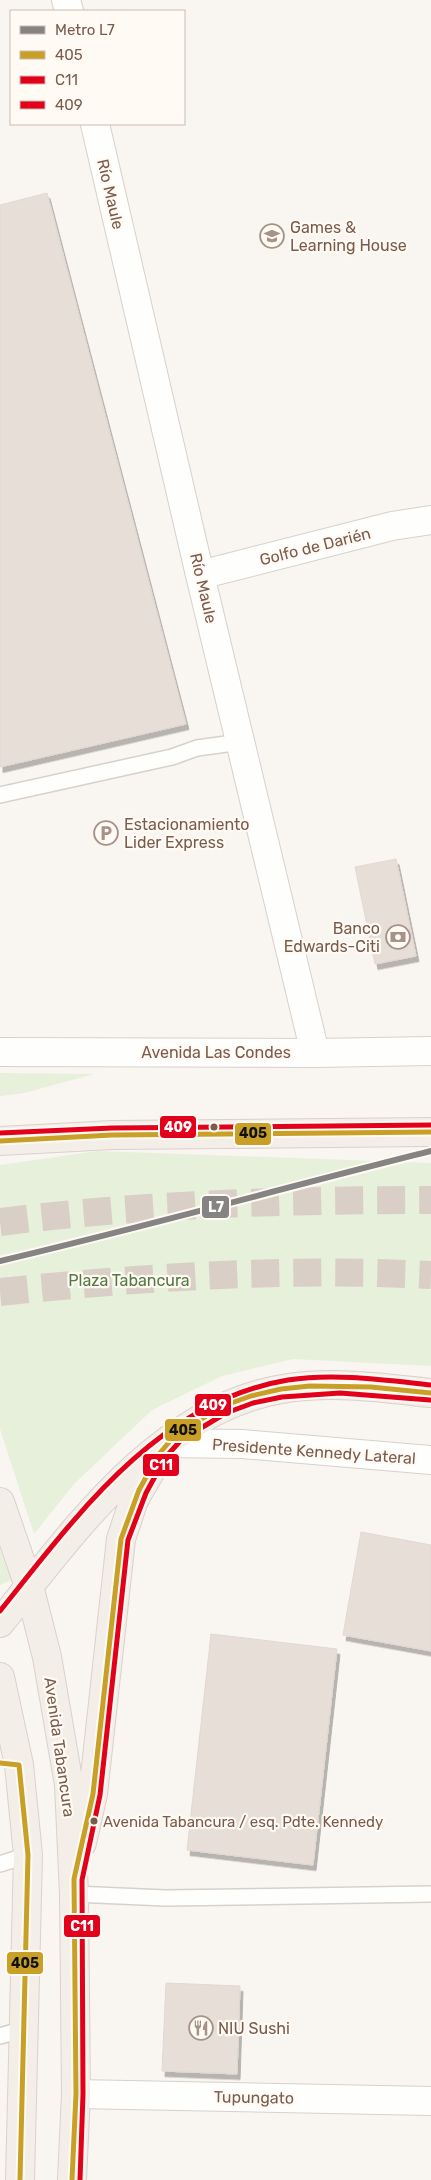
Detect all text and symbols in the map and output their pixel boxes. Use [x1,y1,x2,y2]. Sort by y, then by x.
legend [10,10,185,125]
text: Metro L7 [55,21,115,39]
text: 405 [55,46,83,64]
text: C11 [55,71,78,89]
text: 409 [55,96,83,114]
street label: Río Maule [93,157,128,231]
place label: Games & Learning House [290,218,407,255]
school or university icon: Games & Learning House [259,223,285,249]
street label: Golfo de Darién [258,523,373,569]
street label: Río Maule [186,551,221,625]
place label: Estacionamiento Lider Express [124,815,249,852]
parking icon: Estacionamiento Lider Express [93,820,119,846]
place label: Banco Edwards-Citi [284,919,380,956]
bank icon: Banco Edwards-Citi [385,924,411,950]
street label: Avenida Las Condes [141,1043,291,1062]
line badge: 409 [159,1115,197,1139]
text: 409 [164,1119,192,1136]
unlabelled marker [209,1122,219,1132]
line badge: 405 [234,1122,272,1146]
text: 405 [239,1125,267,1142]
line badge: L7 [201,1195,230,1219]
text: L7 [208,1199,224,1216]
park label: Plaza Tabancura [68,1271,190,1290]
line badge: 409 [194,1393,232,1417]
text: 409 [199,1397,227,1414]
line badge: 405 [164,1418,202,1442]
text: 405 [169,1422,197,1439]
street label: Presidente Kennedy Lateral [211,1435,417,1468]
line badge: C11 [142,1453,180,1477]
text: C11 [149,1457,173,1474]
street label: Avenida Tabancura [40,1676,79,1818]
place label: Avenida Tabancura / esq. Pdte. Kennedy [103,1813,383,1831]
marker: Avenida Tabancura / esq. Pdte. Kennedy [89,1816,99,1826]
line badge: C11 [63,1914,101,1938]
text: C11 [70,1918,94,1935]
line badge: 405 [6,1951,44,1975]
text: 405 [11,1955,39,1972]
restaurant icon: NIU Sushi [188,2015,214,2041]
place label: NIU Sushi [218,2019,290,2038]
street label: Tupungato [214,2087,294,2108]

